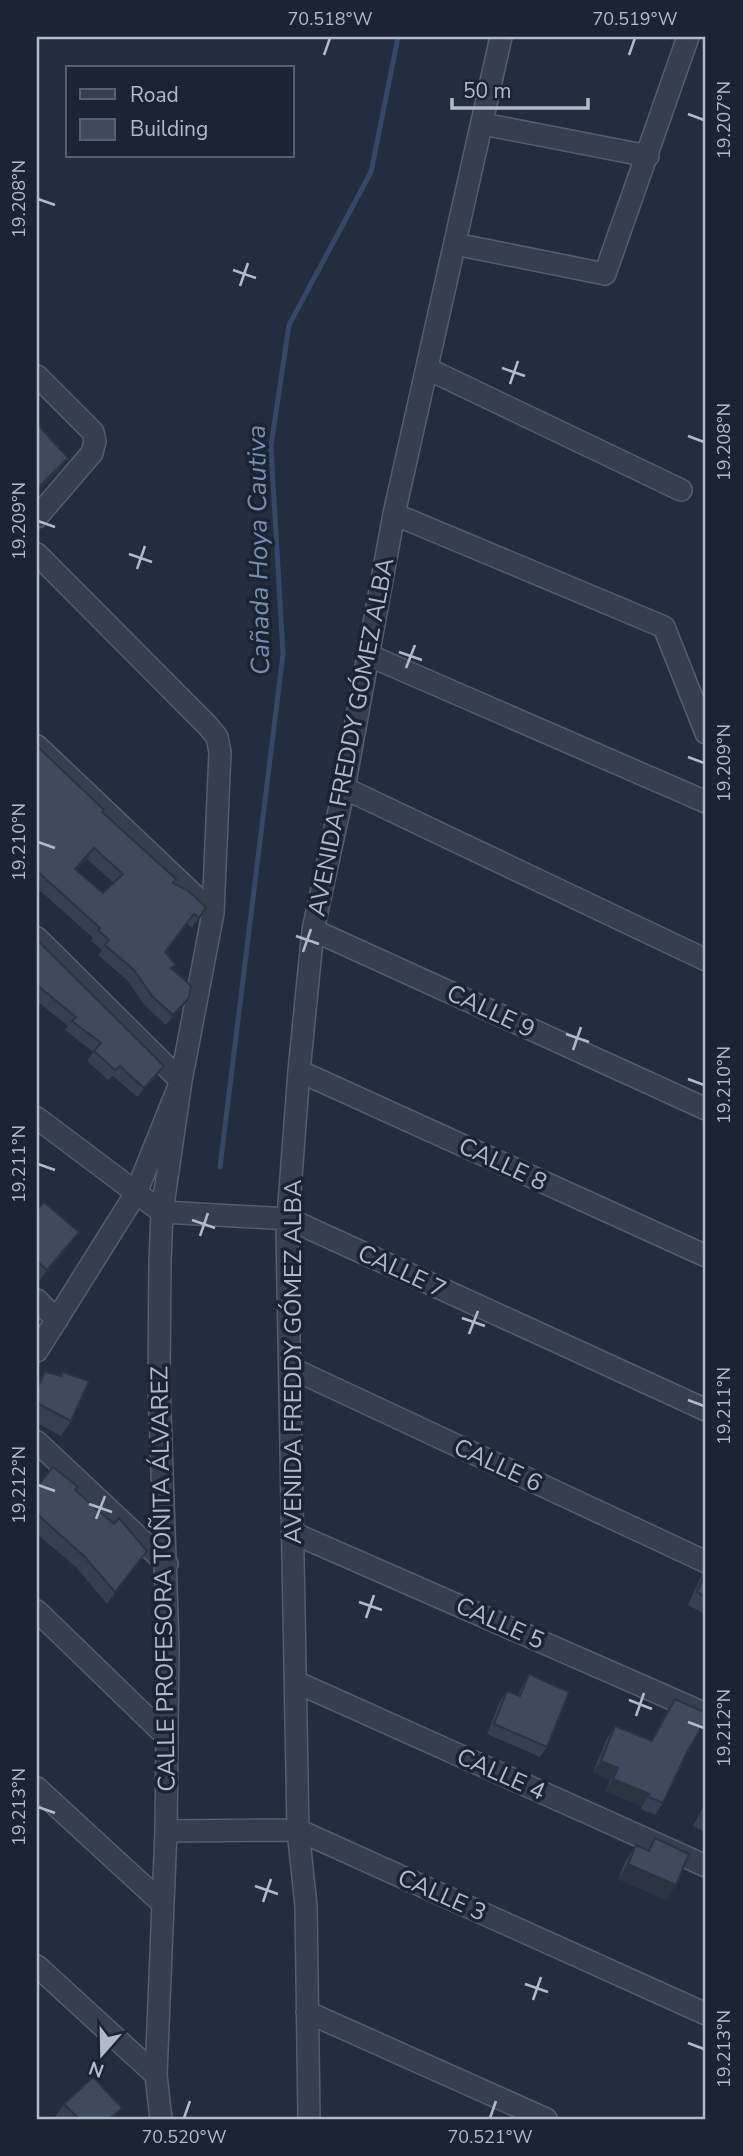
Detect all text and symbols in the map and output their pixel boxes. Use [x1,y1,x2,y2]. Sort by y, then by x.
text: 70.518°W [288,7,373,31]
text: 70.519°W [593,7,678,31]
legend [66,66,294,158]
scale bar [452,66,589,110]
text: 50 m [463,77,512,105]
text: Road [130,81,179,109]
text: 19.207°N [712,81,736,159]
text: Building [130,115,208,143]
text: 19.208°N [7,160,31,238]
text: 19.208°N [712,403,736,481]
water label: Cañada Hoya Cautiva [239,425,278,675]
text: 19.209°N [7,482,31,560]
street label: AVENIDA FREDDY GÓMEZ ALBA [300,554,402,919]
text: 19.209°N [712,724,736,802]
text: 19.210°N [7,803,31,881]
street label: CALLE 9 [442,977,540,1045]
text: 19.210°N [712,1046,736,1124]
text: 19.211°N [7,1125,31,1203]
street label: CALLE 8 [454,1130,552,1198]
street label: AVENIDA FREDDY GÓMEZ ALBA [277,1179,309,1544]
street label: CALLE 7 [353,1237,451,1305]
street label: CALLE PROFESORA TOÑITA ÁLVAREZ [143,1366,183,1792]
text: 19.211°N [712,1367,736,1445]
street label: CALLE 6 [449,1431,547,1499]
text: 19.212°N [7,1446,31,1524]
street label: CALLE 5 [451,1589,549,1657]
text: 19.212°N [712,1689,736,1767]
street label: CALLE 4 [452,1740,550,1808]
text: 19.213°N [7,1768,31,1846]
street label: CALLE 3 [393,1861,491,1929]
text: 19.213°N [712,2010,736,2088]
north arrow [66,2020,136,2090]
text: N [85,2054,108,2084]
text: 70.520°W [142,2125,227,2149]
text: 70.521°W [448,2125,533,2149]

